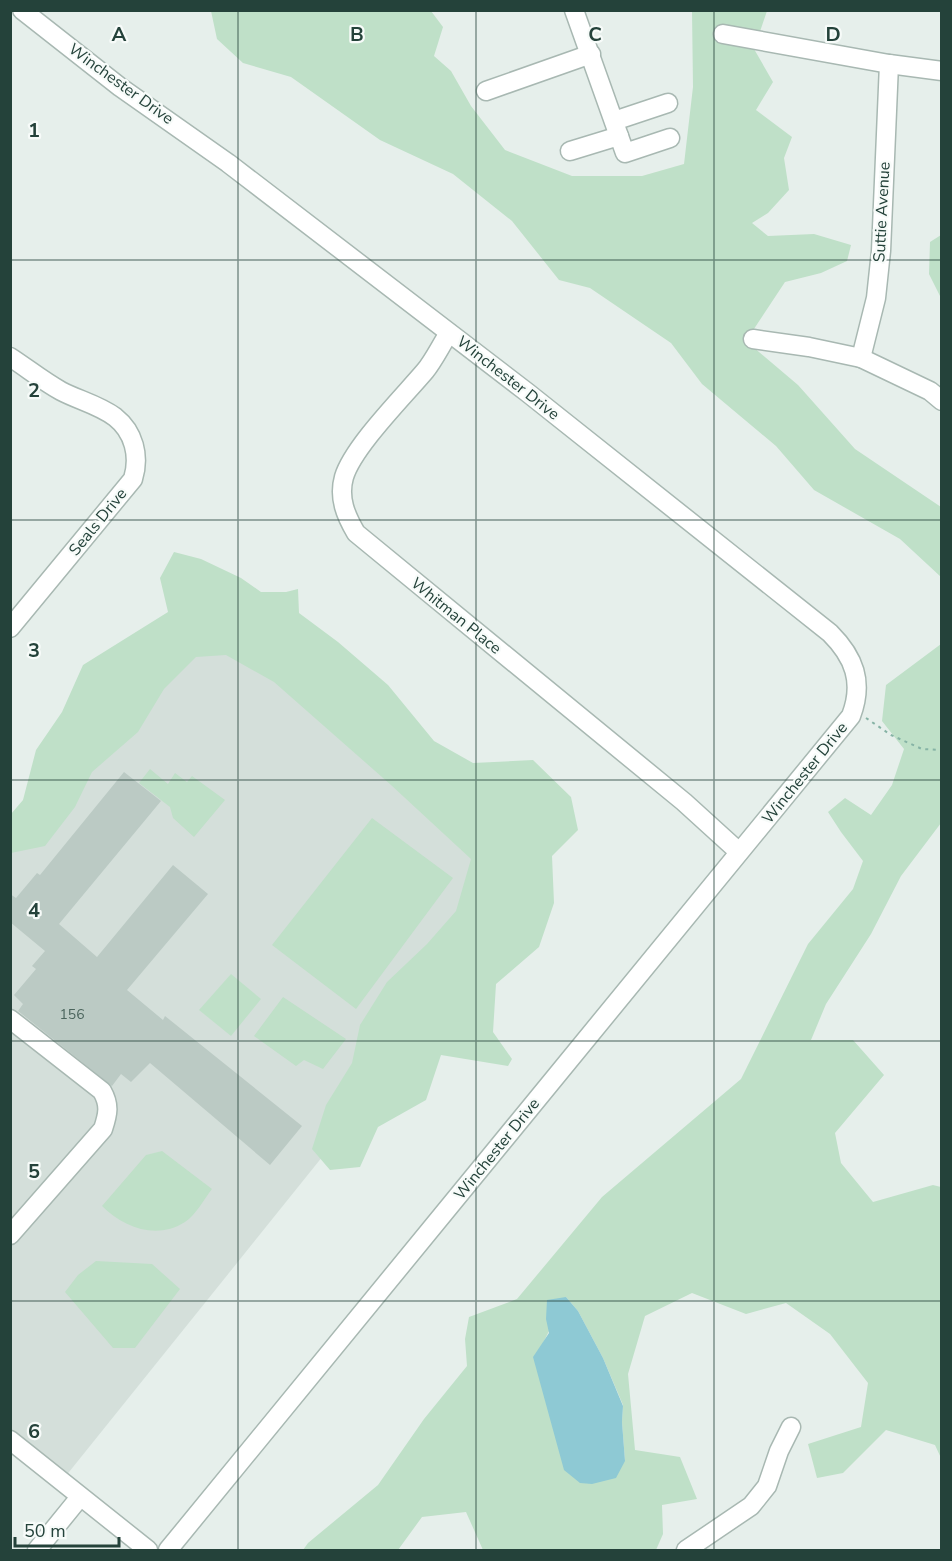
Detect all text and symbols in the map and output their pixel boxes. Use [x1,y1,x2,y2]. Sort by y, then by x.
text: A [112,21,127,48]
text: B [350,21,364,48]
text: C [588,21,602,48]
text: D [825,21,841,48]
street label: Winchester Drive [64,38,178,130]
text: 1 [28,117,40,144]
street label: Suttie Avenue [868,161,896,263]
street label: Winchester Drive [452,331,564,425]
text: 2 [28,377,40,404]
street label: Seals Drive [64,484,132,560]
street label: Whitman Place [406,573,506,659]
text: 3 [28,637,40,664]
street label: Winchester Drive [757,718,853,828]
text: 4 [28,897,40,924]
house number: 156 [59,1005,85,1024]
street label: Winchester Drive [449,1094,545,1204]
text: 5 [28,1158,40,1185]
text: 6 [28,1418,40,1445]
scale bar [15,1510,118,1548]
text: 50 m [24,1519,66,1543]

